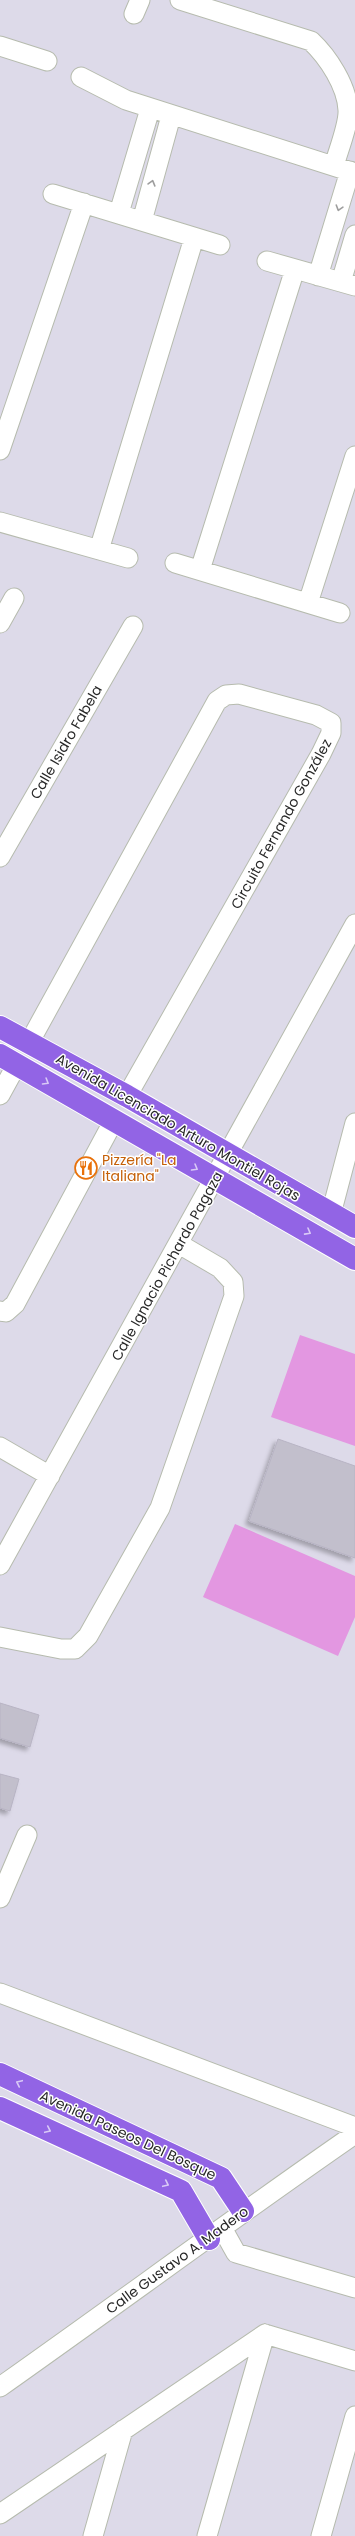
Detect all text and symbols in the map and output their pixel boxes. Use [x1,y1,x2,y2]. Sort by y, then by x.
one-way arrow [147,180,156,187]
one-way arrow [335,204,344,211]
street label: Calle Isidro Fabela [25,681,107,803]
street label: Circuito Fernando González [226,735,336,913]
street label: Avenida Licenciado Arturo Montiel Rojas [52,1049,304,1205]
one-way arrow [42,1077,49,1084]
place label: Pizzería "La Italiana" [102,1150,176,1186]
restaurant icon: Pizzería "La Italiana" [73,1155,99,1181]
one-way arrow [190,1164,198,1171]
street label: Calle Ignacio Pichardo Pagaza [106,1168,228,1364]
one-way arrow [304,1227,311,1235]
one-way arrow [16,2080,23,2088]
street label: Avenida Paseos Del Bosque [37,2085,220,2185]
one-way arrow [44,2125,52,2133]
one-way arrow [162,2179,170,2187]
street label: Calle Gustavo A. Madero [102,2201,252,2319]

